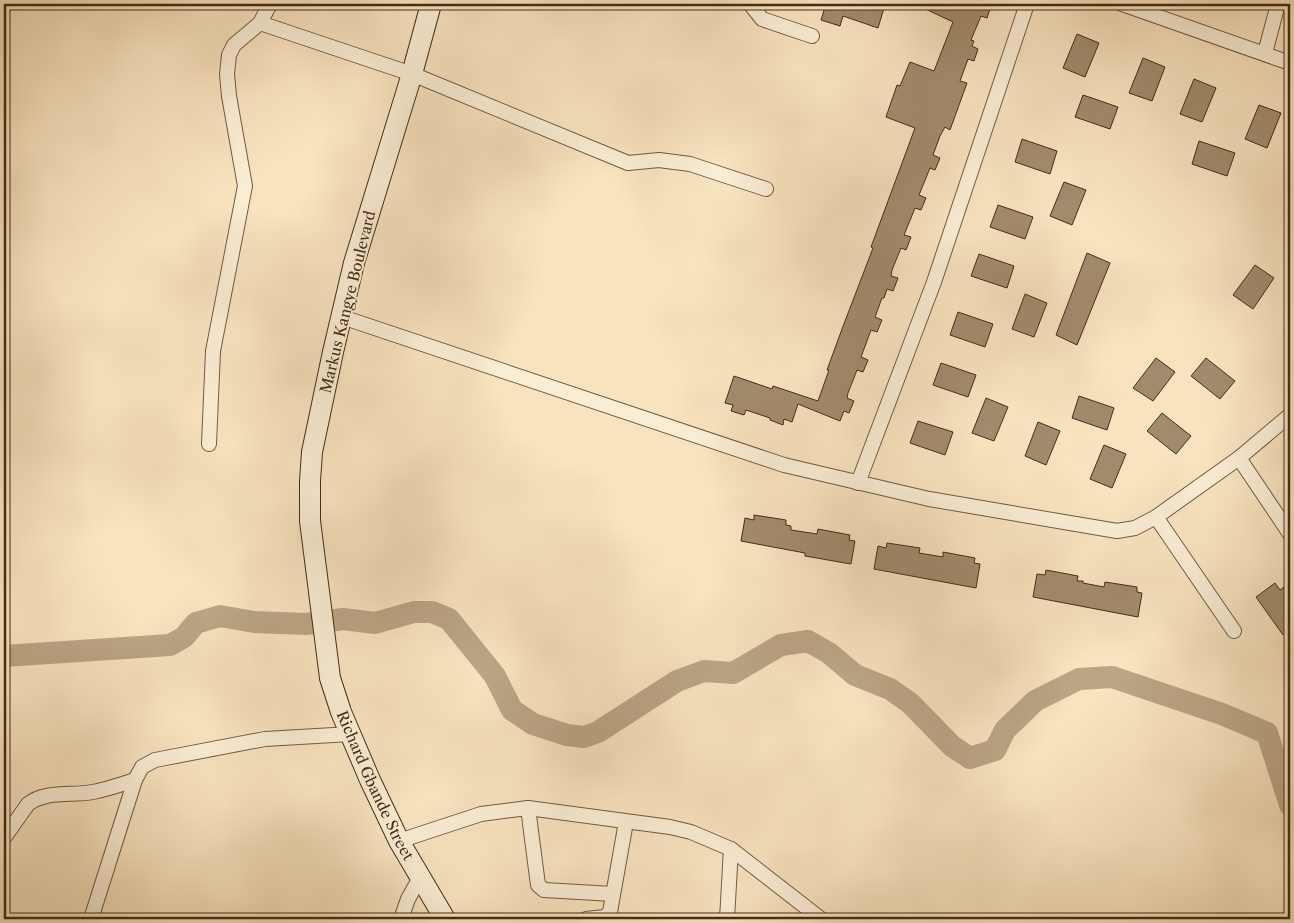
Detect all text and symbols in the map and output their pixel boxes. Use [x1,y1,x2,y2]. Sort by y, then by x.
street label: Markus Kangye Boulevard [316,209,379,395]
street label: Richard Gbande Street [333,708,419,864]

